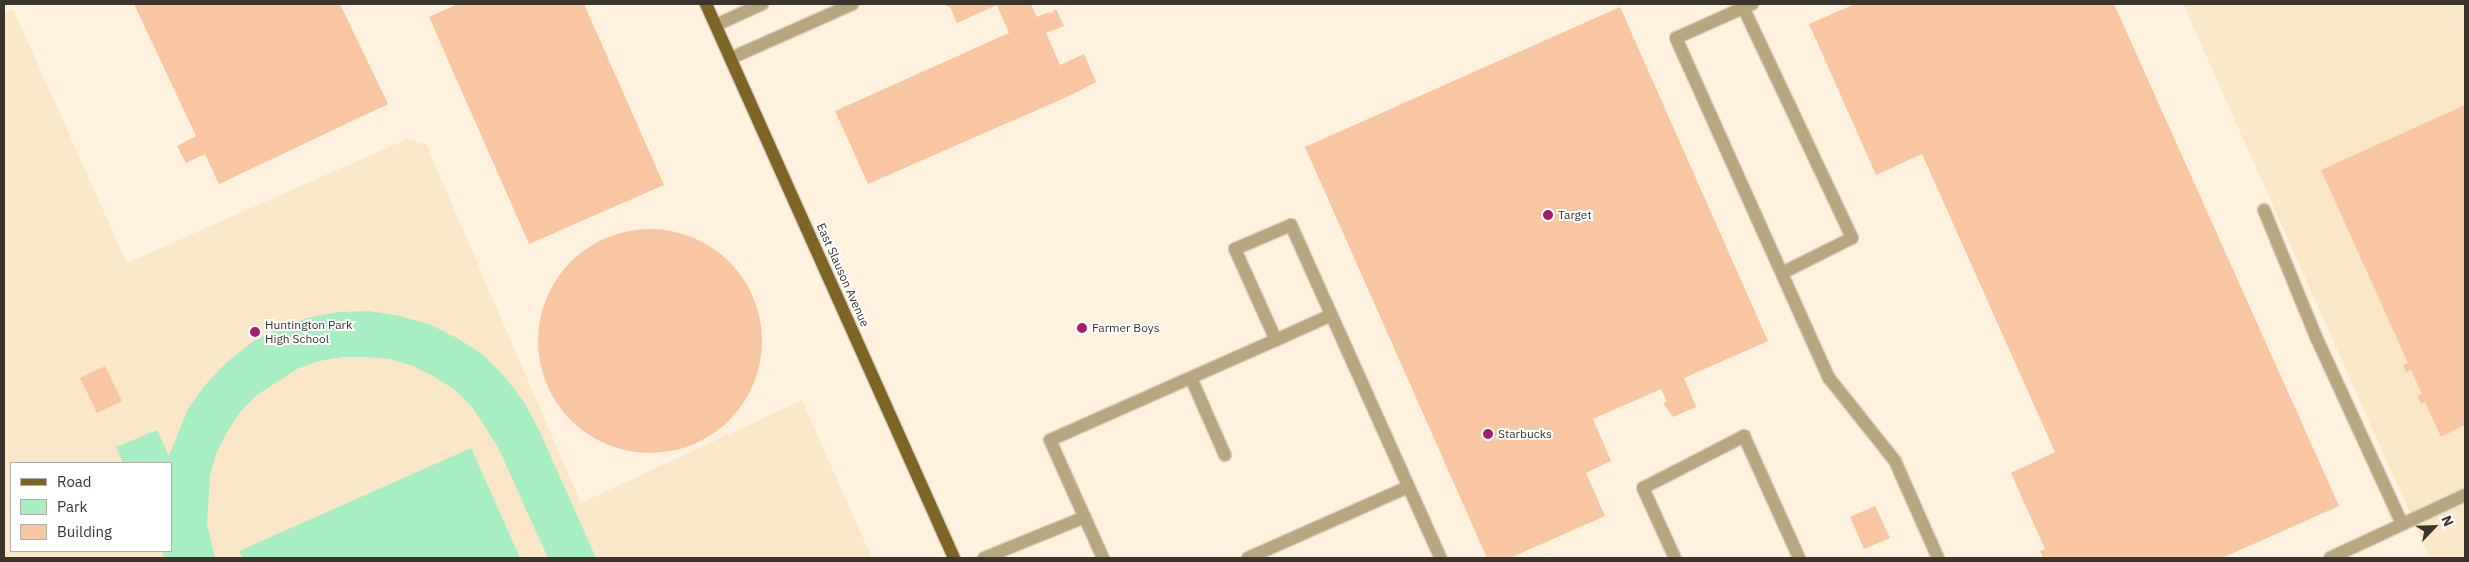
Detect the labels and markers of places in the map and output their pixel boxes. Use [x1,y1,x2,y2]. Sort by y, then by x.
place label: Target [1558,208,1592,222]
marker: Target [1542,209,1554,221]
place label: Huntington Park High School [265,318,352,346]
place label: Farmer Boys [1092,321,1160,335]
marker: Farmer Boys [1076,322,1088,334]
marker: Huntington Park High School [249,326,261,338]
place label: Starbucks [1498,427,1552,441]
marker: Starbucks [1482,428,1494,440]

